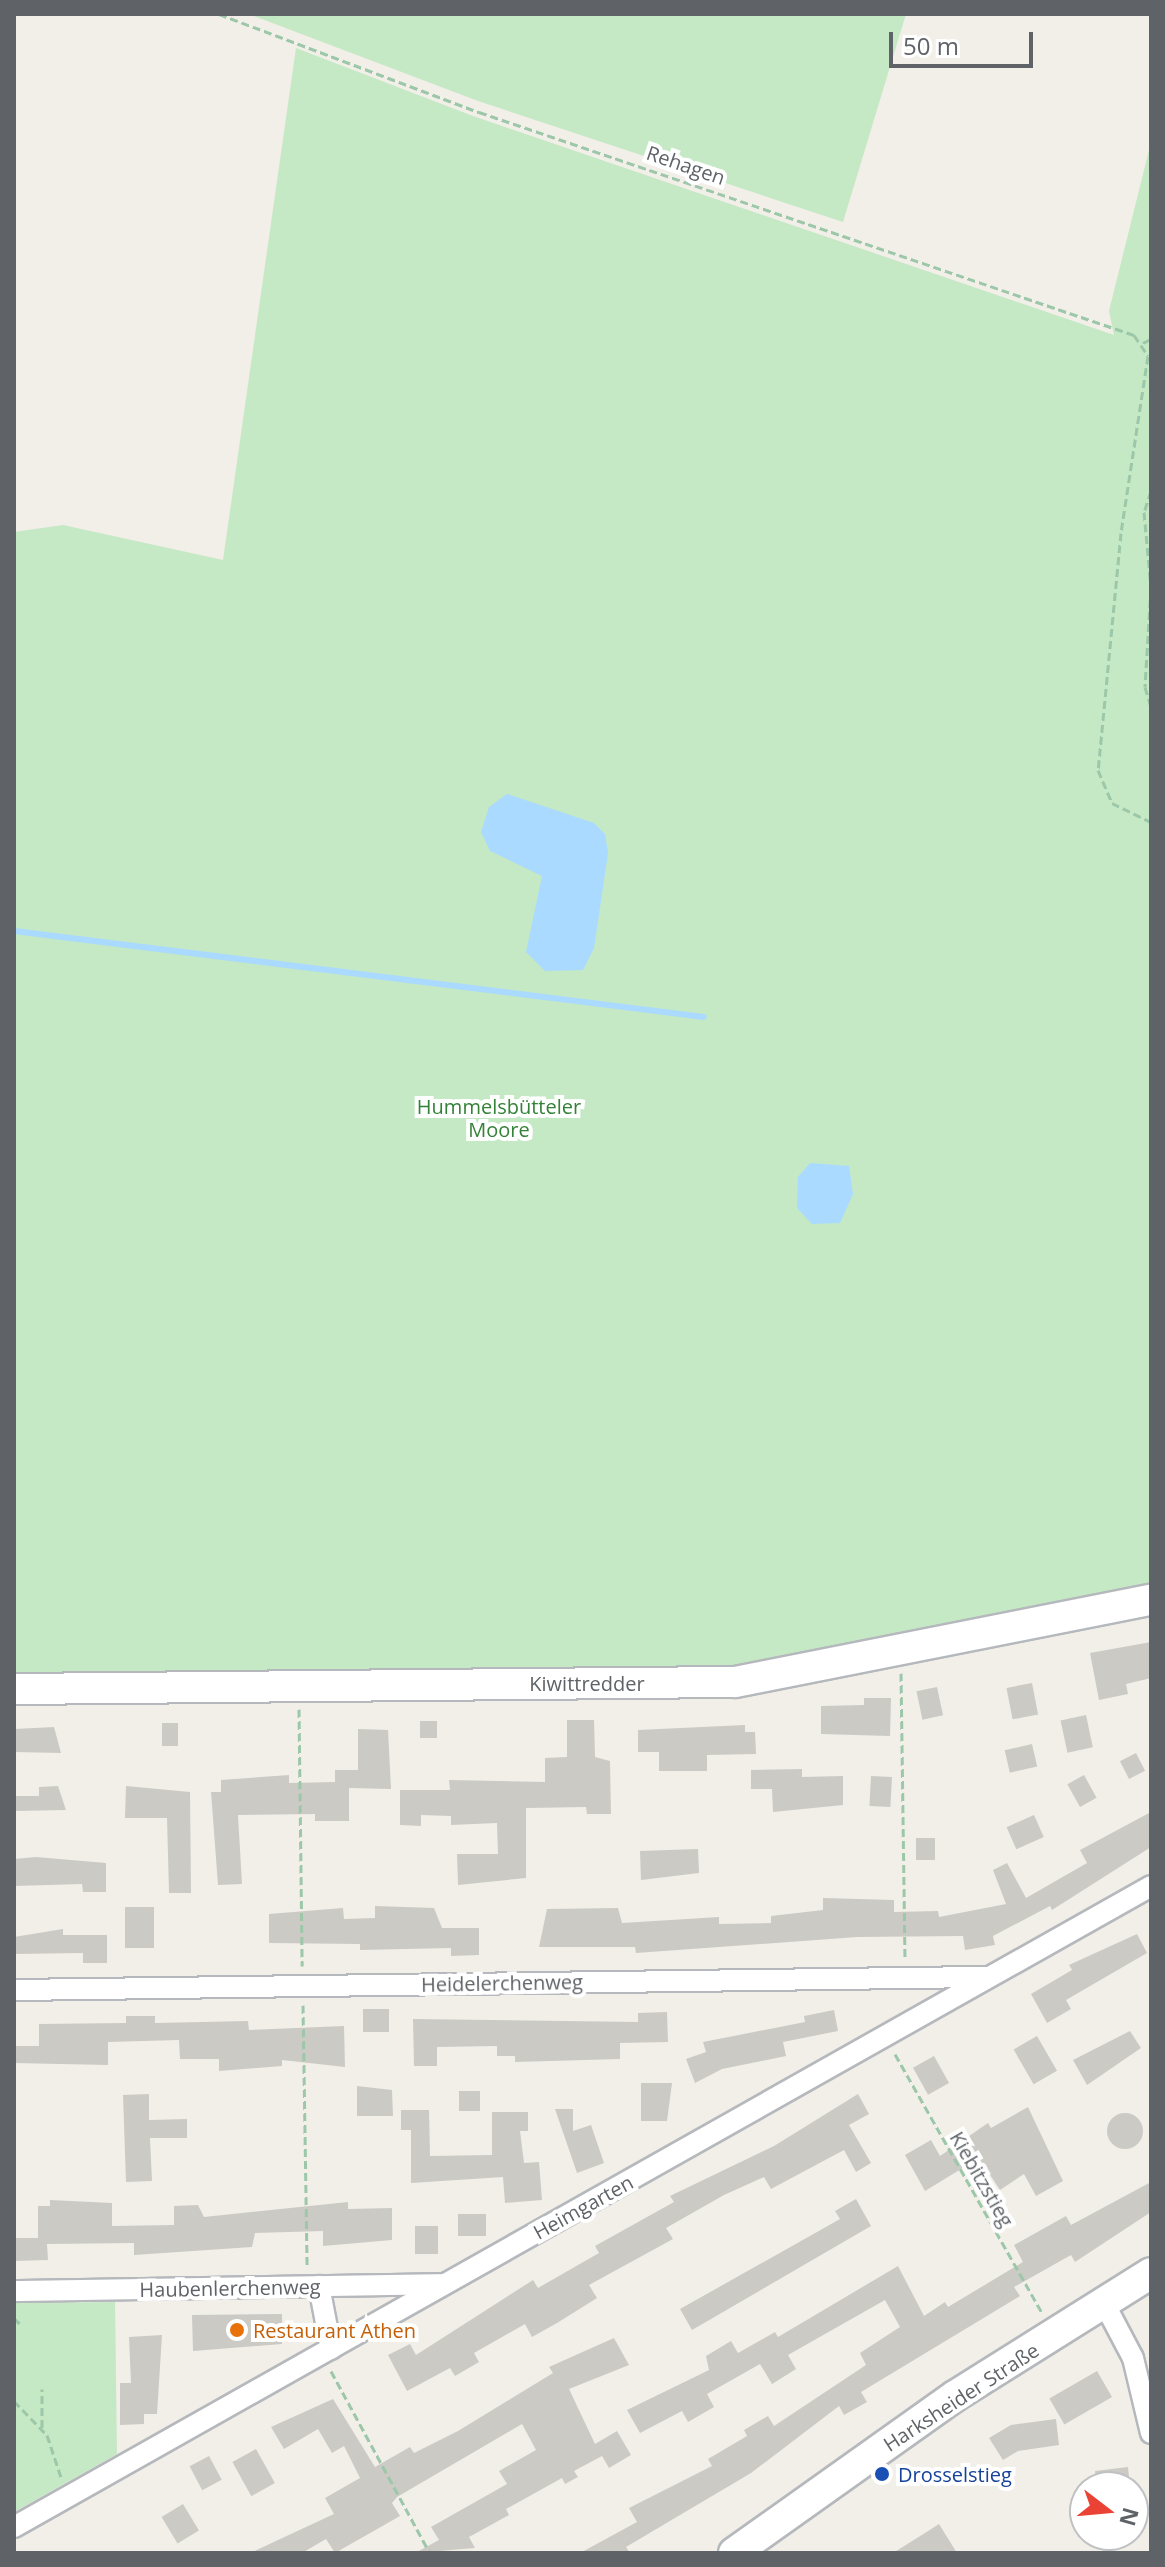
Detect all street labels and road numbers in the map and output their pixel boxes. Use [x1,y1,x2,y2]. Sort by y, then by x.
street label: Rehagen [644,140,728,190]
street label: Kiwittredder [529,1671,645,1695]
street label: Heidelerchenweg [421,1970,583,1996]
street label: Kiebitzstieg [945,2127,1019,2231]
street label: Heimgarten [529,2170,637,2244]
street label: Haubenlerchenweg [139,2274,321,2302]
street label: Harksheider Straße [879,2338,1043,2456]

